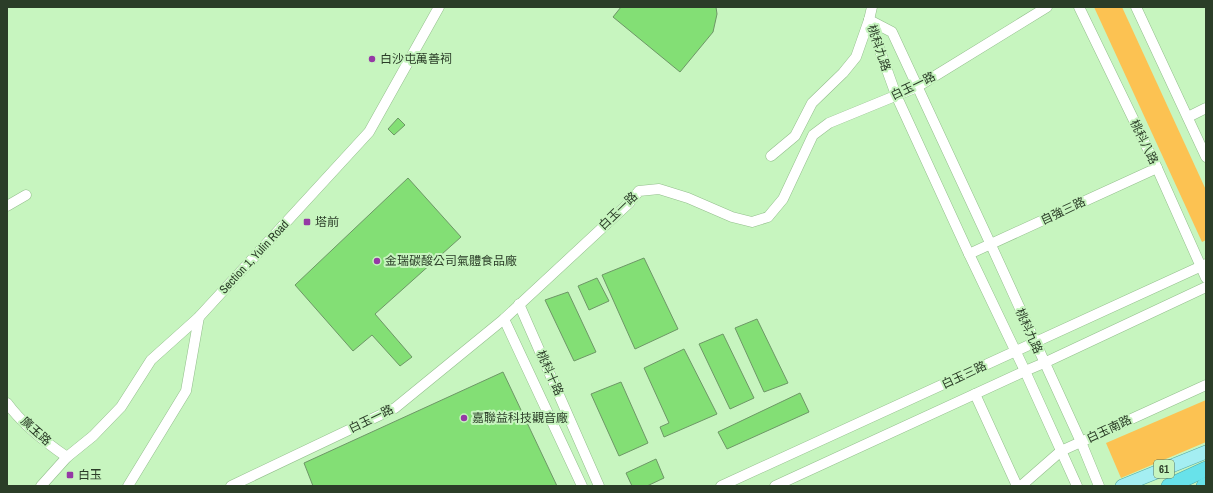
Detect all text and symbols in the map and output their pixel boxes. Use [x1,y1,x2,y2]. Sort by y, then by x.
street label: 桃科九路 [864,23,894,73]
place label: 白沙屯萬善祠 [380,51,452,67]
marker: 白沙屯萬善祠 [367,54,377,64]
street label: 白玉一路 [888,68,938,104]
street label: 桃科八路 [1126,117,1162,167]
street label: 白玉一路 [595,189,641,233]
street label: 自強三路 [1038,194,1088,228]
place label: 塔前 [315,214,339,230]
street label: Section 1, Yulin Road [216,217,292,297]
marker: 塔前 [302,217,312,227]
place label: 金瑞碳酸公司氣體食品廠 [385,253,517,269]
marker: 金瑞碳酸公司氣體食品廠 [372,256,382,266]
street label: 桃科九路 [1012,306,1046,356]
street label: 桃科十路 [533,348,567,398]
street label: 白玉三路 [939,358,989,392]
street label: 白玉一路 [346,401,396,437]
place label: 嘉聯益科技觀音廠 [472,410,568,426]
street label: 白玉南路 [1084,412,1134,446]
street label: 廣玉路 [17,413,55,449]
marker: 嘉聯益科技觀音廠 [459,413,469,423]
road number: 61 [1154,460,1174,478]
place label: 白玉 [78,467,102,483]
marker: 白玉 [65,470,75,480]

